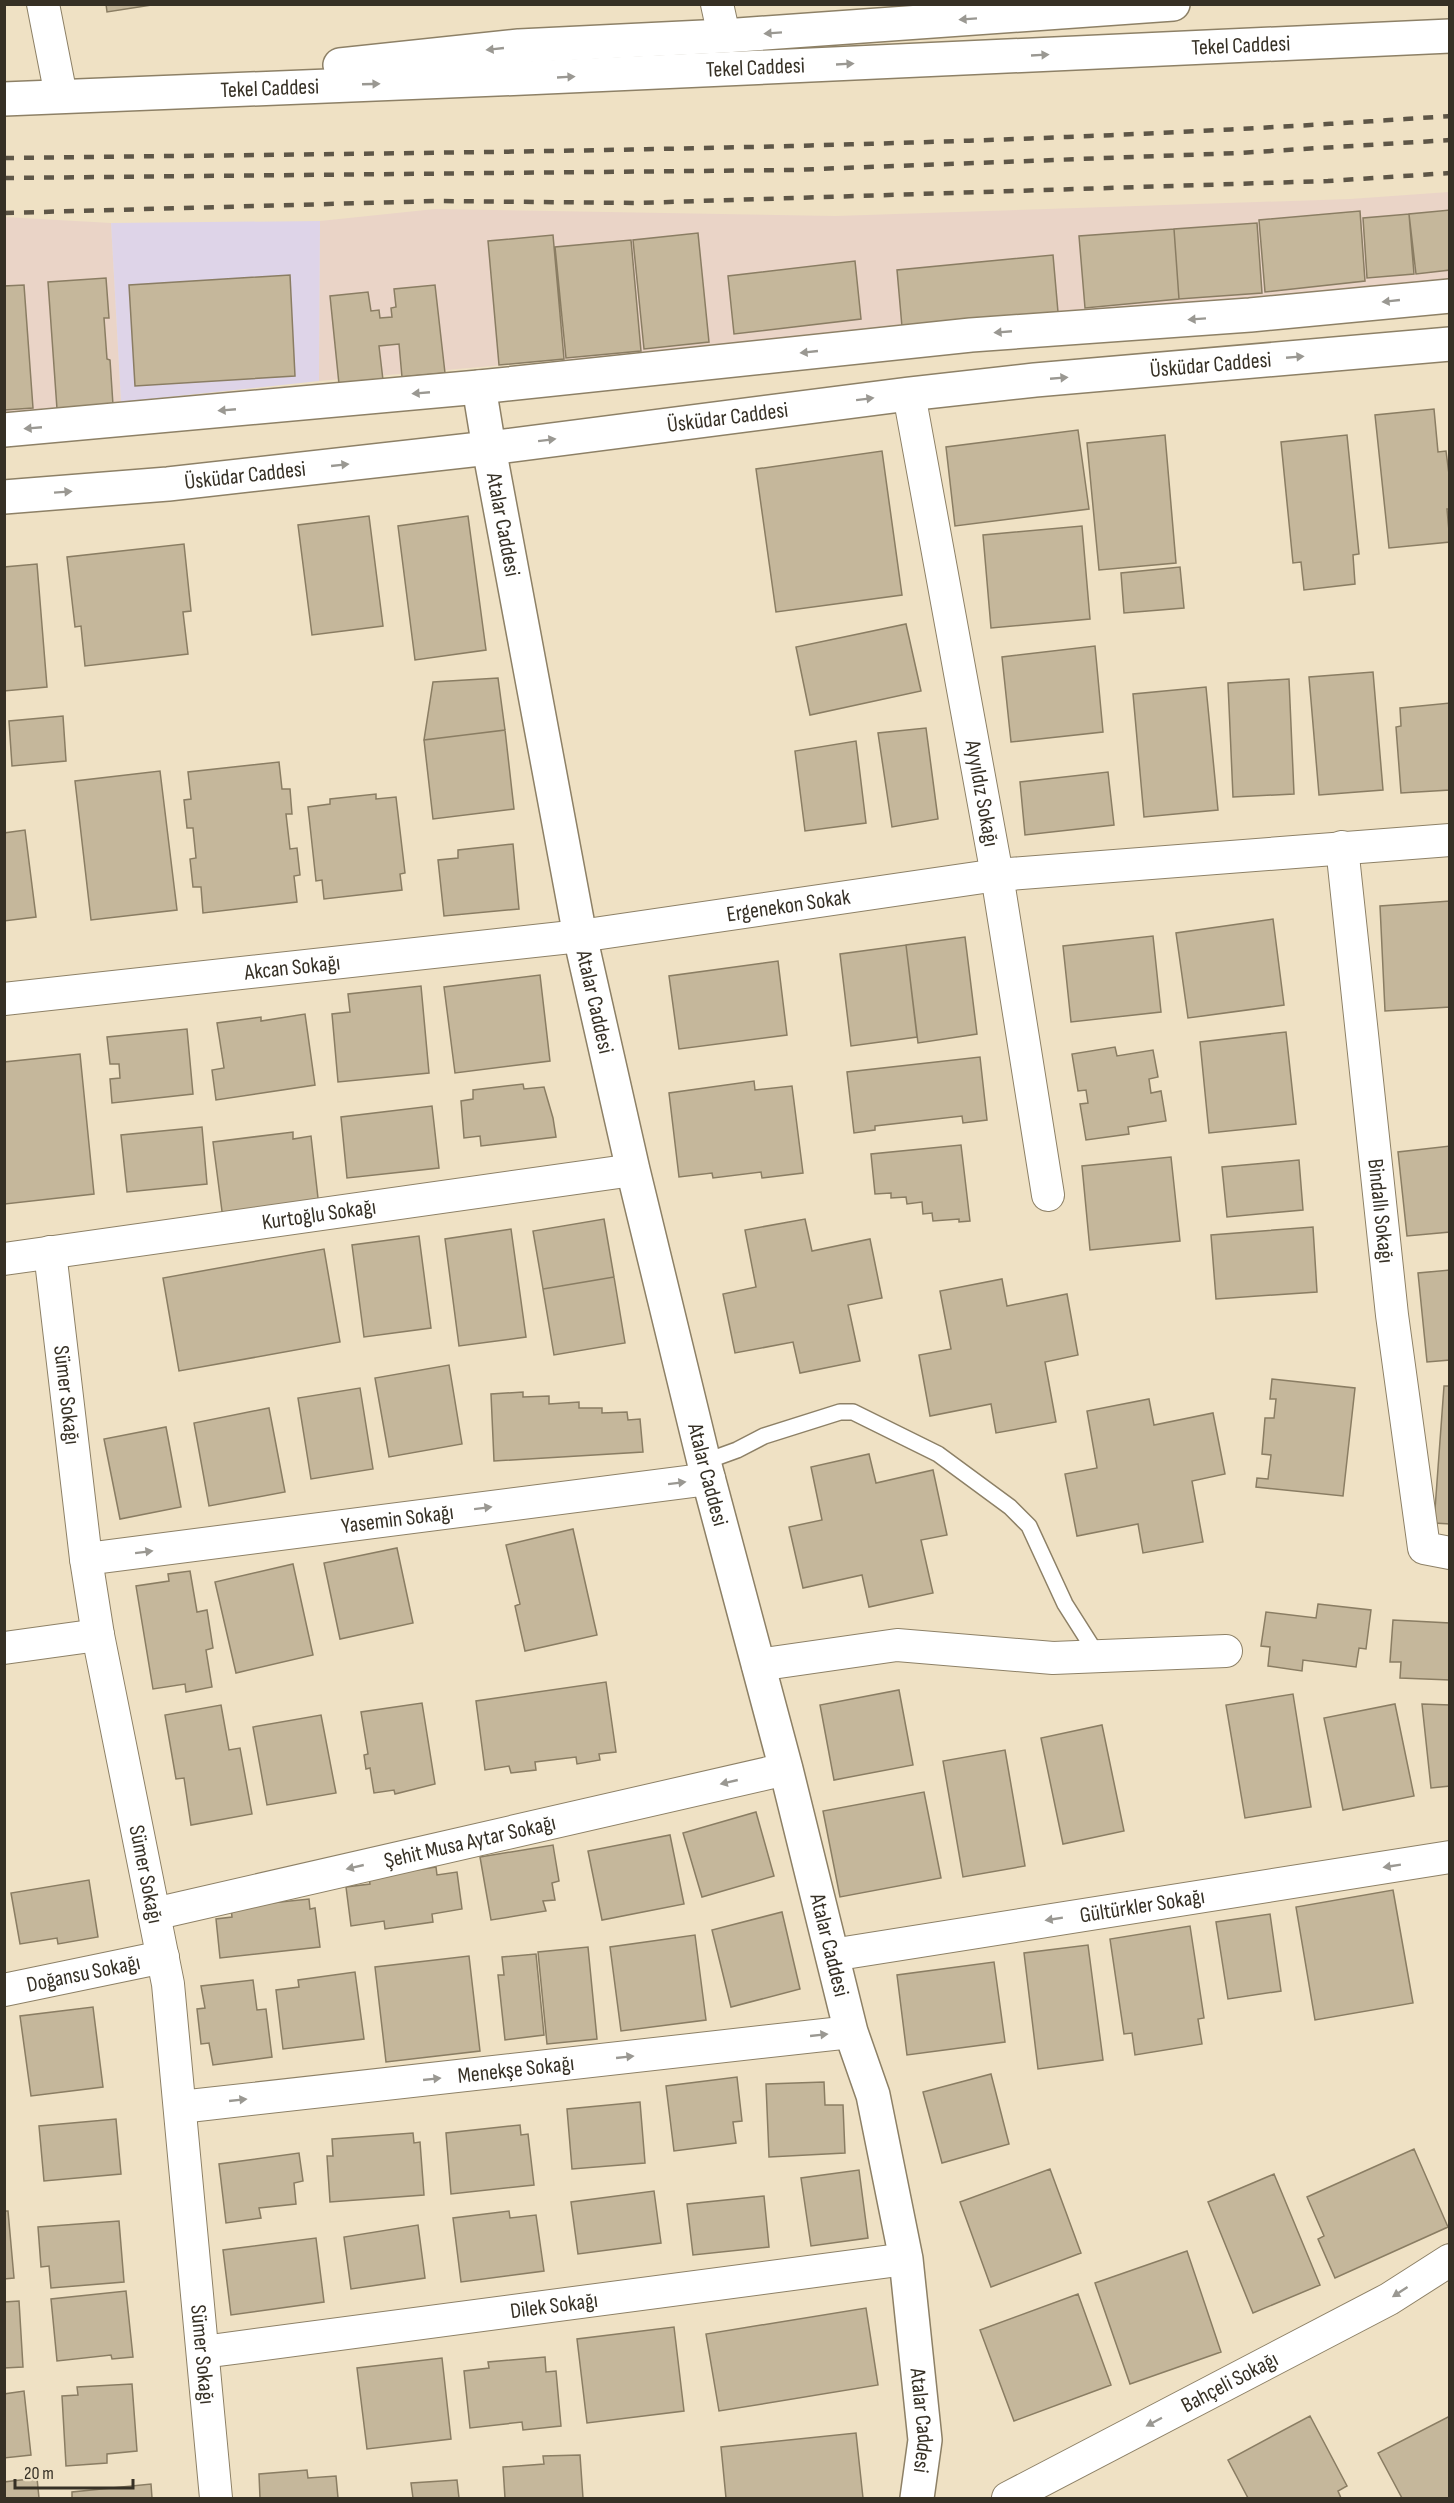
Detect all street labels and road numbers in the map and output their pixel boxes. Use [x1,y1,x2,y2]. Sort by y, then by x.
street label: Tekel Caddesi [1191,30,1291,61]
street label: Tekel Caddesi [705,52,805,83]
street label: Tekel Caddesi [220,73,320,104]
street label: Üsküdar Caddesi [1149,346,1272,383]
street label: Üsküdar Caddesi [665,396,790,438]
street label: Üsküdar Caddesi [183,455,307,496]
street label: Atalar Caddesi [480,470,526,579]
street label: Ayyıldız Sokağı [959,737,1005,849]
street label: Ergenekon Sokak [725,883,853,928]
street label: Atalar Caddesi [570,947,620,1056]
street label: Akcan Sokağı [242,949,341,986]
street label: Bindallı Sokağı [1362,1157,1400,1265]
street label: Kurtoğlu Sokağı [260,1193,378,1236]
street label: Sümer Sokağı [48,1344,86,1446]
street label: Atalar Caddesi [681,1420,734,1529]
street label: Yasemin Sokağı [340,1498,455,1540]
street label: Şehit Musa Aytar Sokağı [381,1809,558,1874]
street label: Sümer Sokağı [123,1823,169,1926]
street label: Gültürkler Sokağı [1078,1883,1207,1929]
street label: Atalar Caddesi [804,1890,855,1999]
street label: Doğansu Sokağı [24,1949,142,1998]
street label: Menekşe Sokağı [456,2050,576,2089]
street label: Dilek Sokağı [508,2286,599,2325]
street label: Sümer Sokağı [185,2303,221,2405]
street label: Bahçeli Sokağı [1176,2346,1283,2419]
street label: Atalar Caddesi [904,2366,939,2474]

